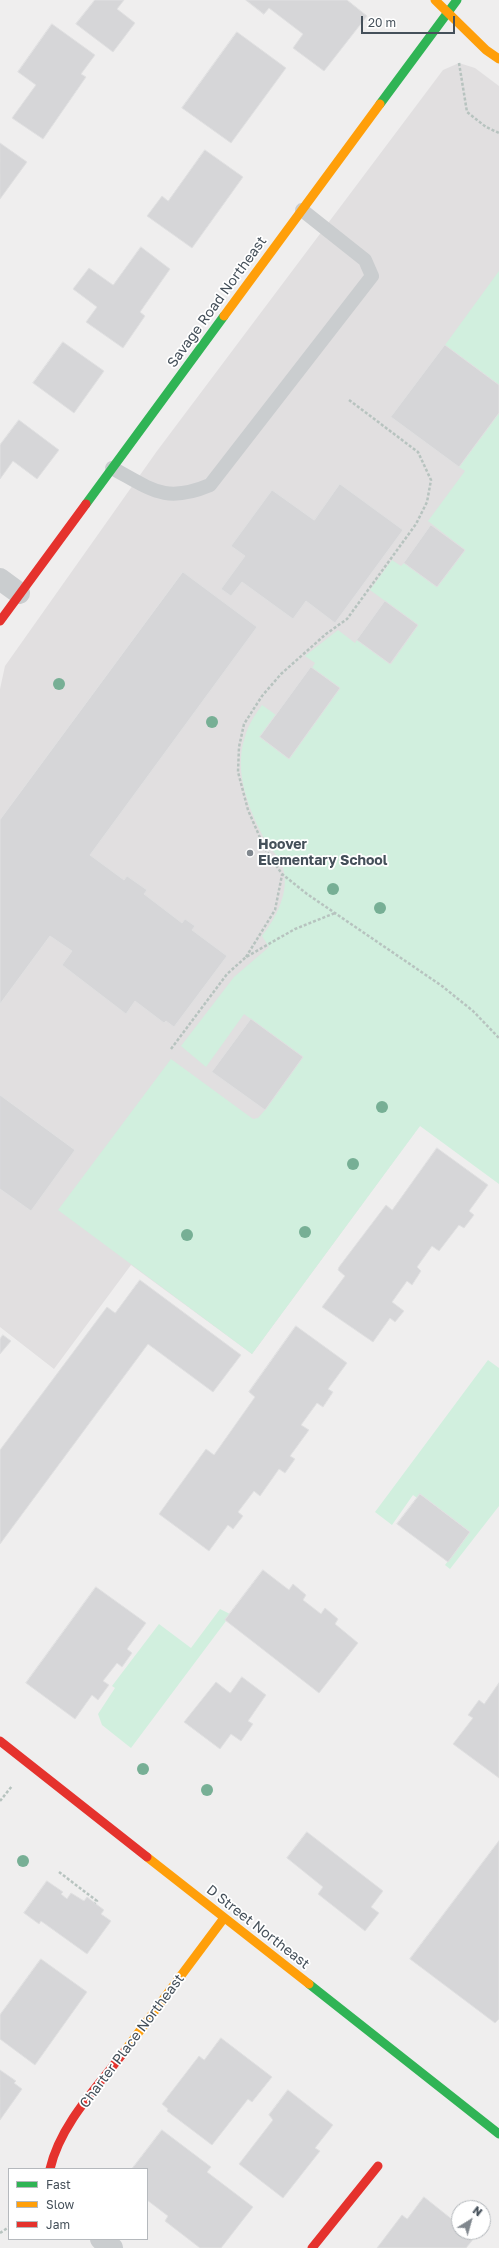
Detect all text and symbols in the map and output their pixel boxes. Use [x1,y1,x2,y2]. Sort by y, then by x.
scale bar [363,8,457,34]
text: 20 m [368,15,396,30]
street label: Savage Road Northeast [164,233,270,371]
place label: Hoover Elementary School [258,837,387,870]
marker: Hoover Elementary School [245,848,255,858]
street label: D Street Northeast [203,1882,313,1972]
street label: Charter Place Northeast [76,1971,188,2111]
legend [8,2168,148,2240]
text: Fast [46,2177,71,2192]
text: Slow [46,2197,74,2212]
north arrow [451,2200,491,2240]
text: N [471,2203,485,2219]
text: Jam [46,2217,70,2232]

